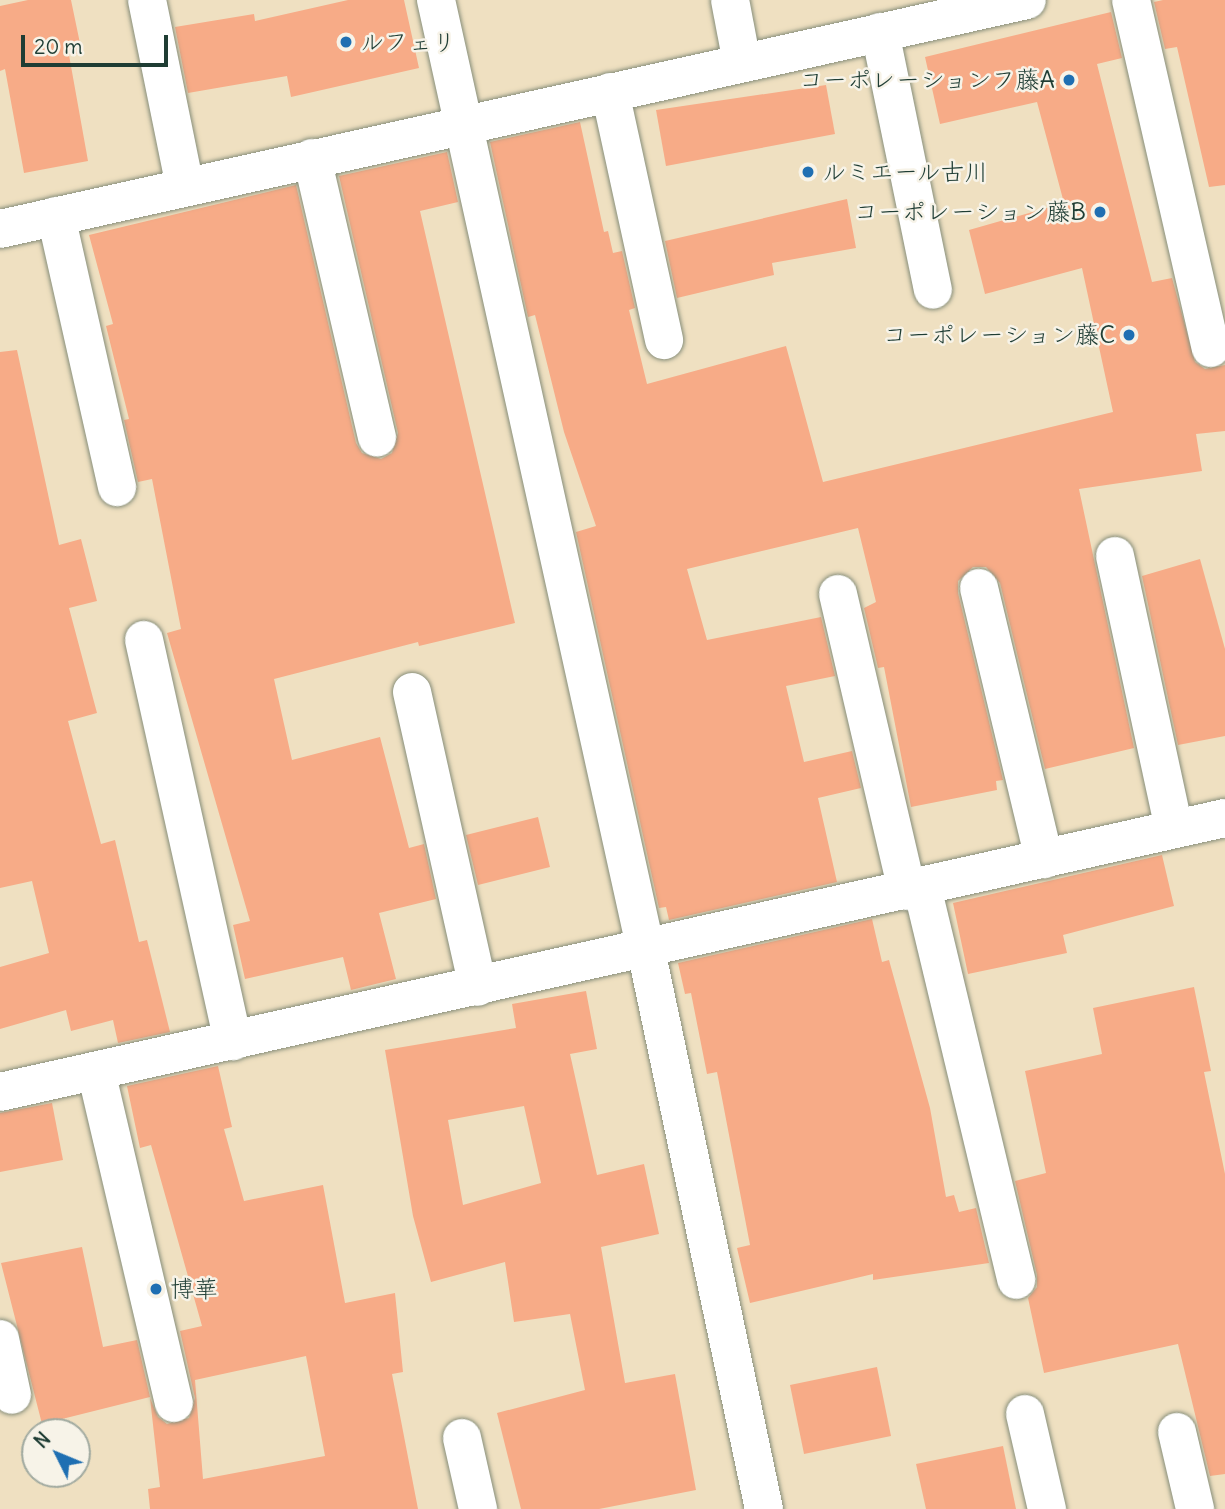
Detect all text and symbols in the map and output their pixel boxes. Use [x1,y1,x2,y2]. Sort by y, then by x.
scale bar [24,21,172,65]
place label: ルフェリ [360,28,456,56]
text: 20 m [34,33,83,60]
marker: ルフェリ [338,34,354,50]
place label: コーポレーションフ藤A [799,66,1055,94]
marker: コーポレーションフ藤A [1061,72,1077,88]
place label: ルミエール古川 [822,158,990,186]
marker: ルミエール古川 [800,164,816,180]
place label: コーポレーション藤B [853,198,1086,226]
marker: コーポレーション藤B [1092,204,1108,220]
place label: コーポレーション藤C [882,321,1115,349]
marker: コーポレーション藤C [1121,327,1137,343]
place label: 博華 [170,1275,218,1303]
marker: 博華 [148,1281,164,1297]
north arrow [21,1418,91,1488]
text: N [29,1427,55,1453]

